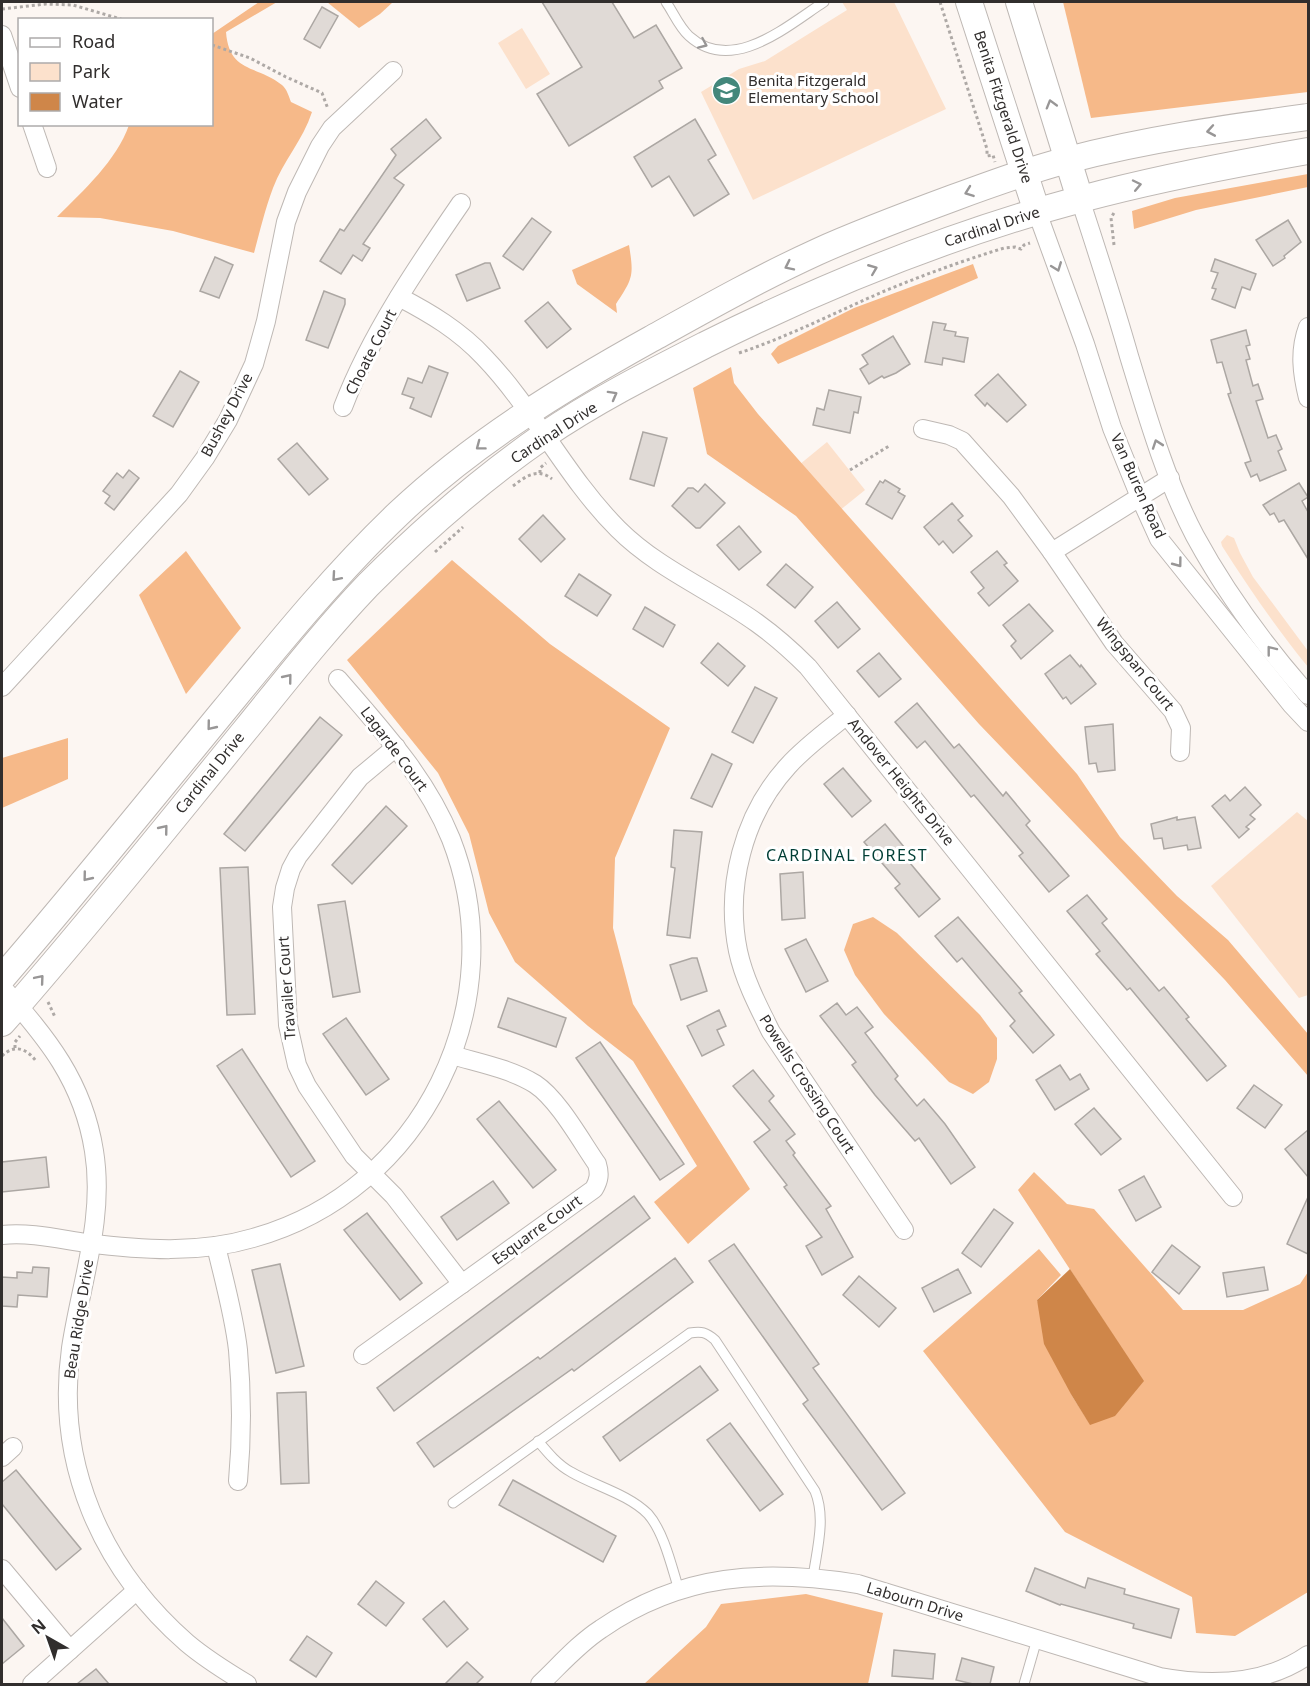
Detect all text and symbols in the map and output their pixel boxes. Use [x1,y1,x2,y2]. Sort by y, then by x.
legend [18,18,213,126]
street label: Benita Fitzgerald Drive [970,28,1038,186]
text: Road [72,29,115,53]
one-way arrow [697,37,708,49]
text: Park [72,59,110,83]
place label: Benita Fitzgerald Elementary School [748,70,879,107]
school or university icon: Benita Fitzgerald Elementary School [711,74,743,106]
text: Water [72,89,123,113]
one-way arrow [1046,99,1058,110]
one-way arrow [1206,124,1216,137]
one-way arrow [1132,179,1142,192]
one-way arrow [964,185,975,198]
street label: Cardinal Drive [941,201,1042,251]
one-way arrow [784,258,795,270]
one-way arrow [1050,261,1063,272]
one-way arrow [866,264,877,276]
street label: Choate Court [340,305,400,398]
street label: Bushey Drive [196,369,257,460]
one-way arrow [607,391,618,402]
street label: Cardinal Drive [506,397,601,468]
street label: Van Buren Road [1107,430,1171,541]
one-way arrow [476,438,487,449]
one-way arrow [1152,439,1165,450]
one-way arrow [1170,556,1181,567]
one-way arrow [332,570,343,581]
street label: Wingspan Court [1092,613,1180,714]
one-way arrow [1267,646,1278,657]
one-way arrow [281,674,292,685]
street label: Lagarde Court [356,702,433,795]
street label: Andover Heights Drive [844,713,959,849]
one-way arrow [207,719,218,730]
street label: Cardinal Drive [170,727,248,817]
one-way arrow [157,825,168,836]
district label: CARDINAL FOREST [766,844,928,866]
one-way arrow [83,870,94,881]
street label: Travailer Court [272,935,300,1040]
one-way arrow [32,974,43,985]
street label: Powells Crossing Court [755,1010,861,1157]
street label: Esquarre Court [488,1190,586,1269]
street label: Beau Ridge Drive [59,1258,97,1380]
street label: Labourn Drive [864,1577,966,1625]
north arrow [18,1608,78,1668]
text: N [26,1614,50,1639]

